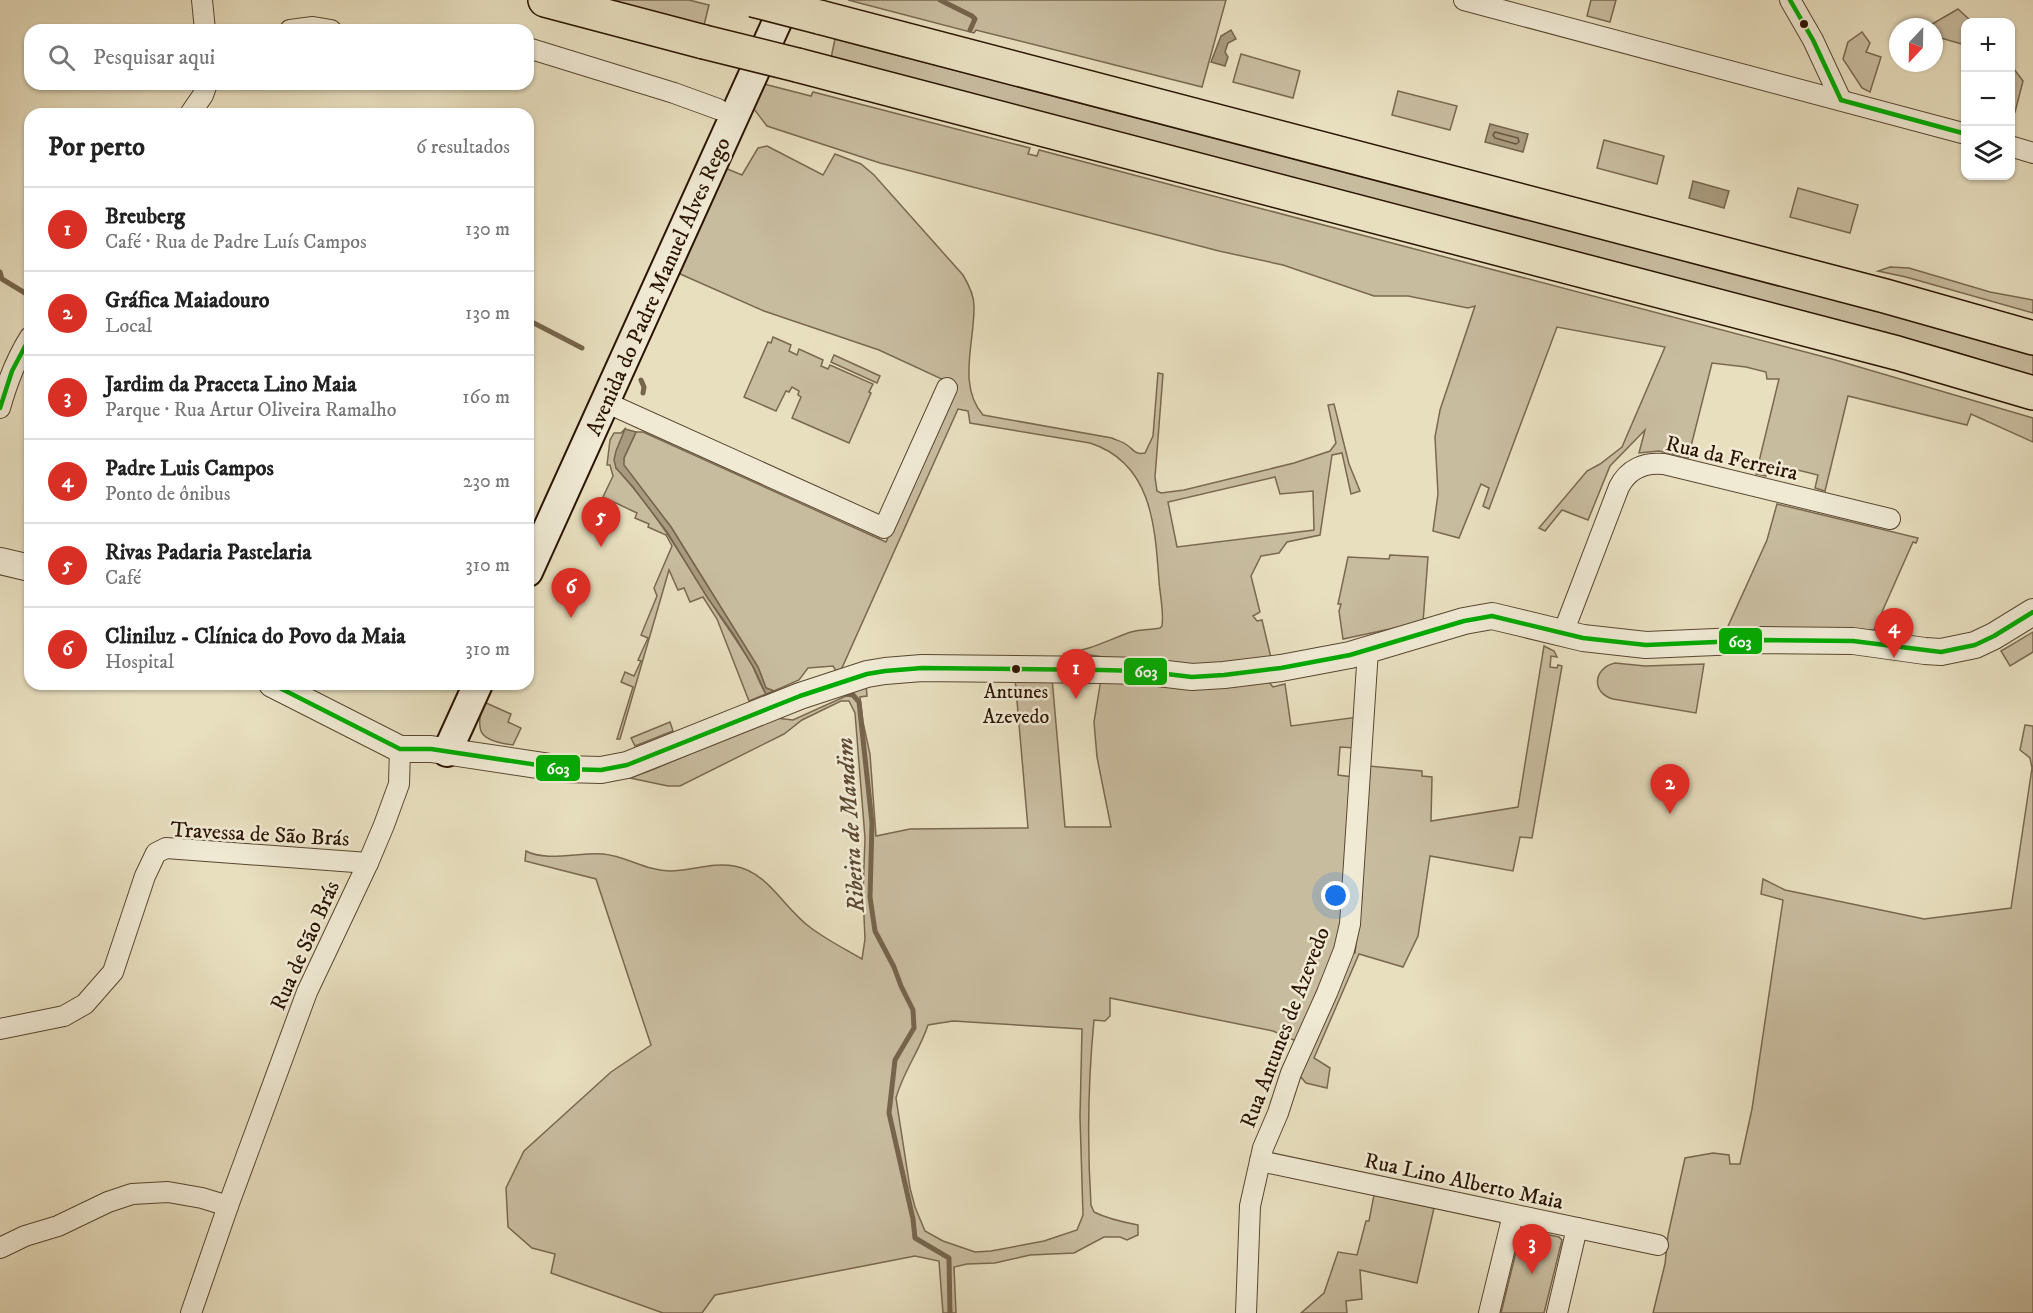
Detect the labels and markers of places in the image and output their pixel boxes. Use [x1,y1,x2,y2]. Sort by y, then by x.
unlabelled marker [1798,18,1810,30]
pin: 5 [582,498,620,547]
pin: 6 [552,568,590,618]
pin: 4 [1874,608,1914,658]
pin: 1 [1056,650,1096,699]
marker: Antunes Azevedo [1010,663,1022,675]
place label: Antunes Azevedo [983,680,1049,730]
pin: 2 [1650,764,1690,814]
pin: 3 [1512,1224,1552,1274]

